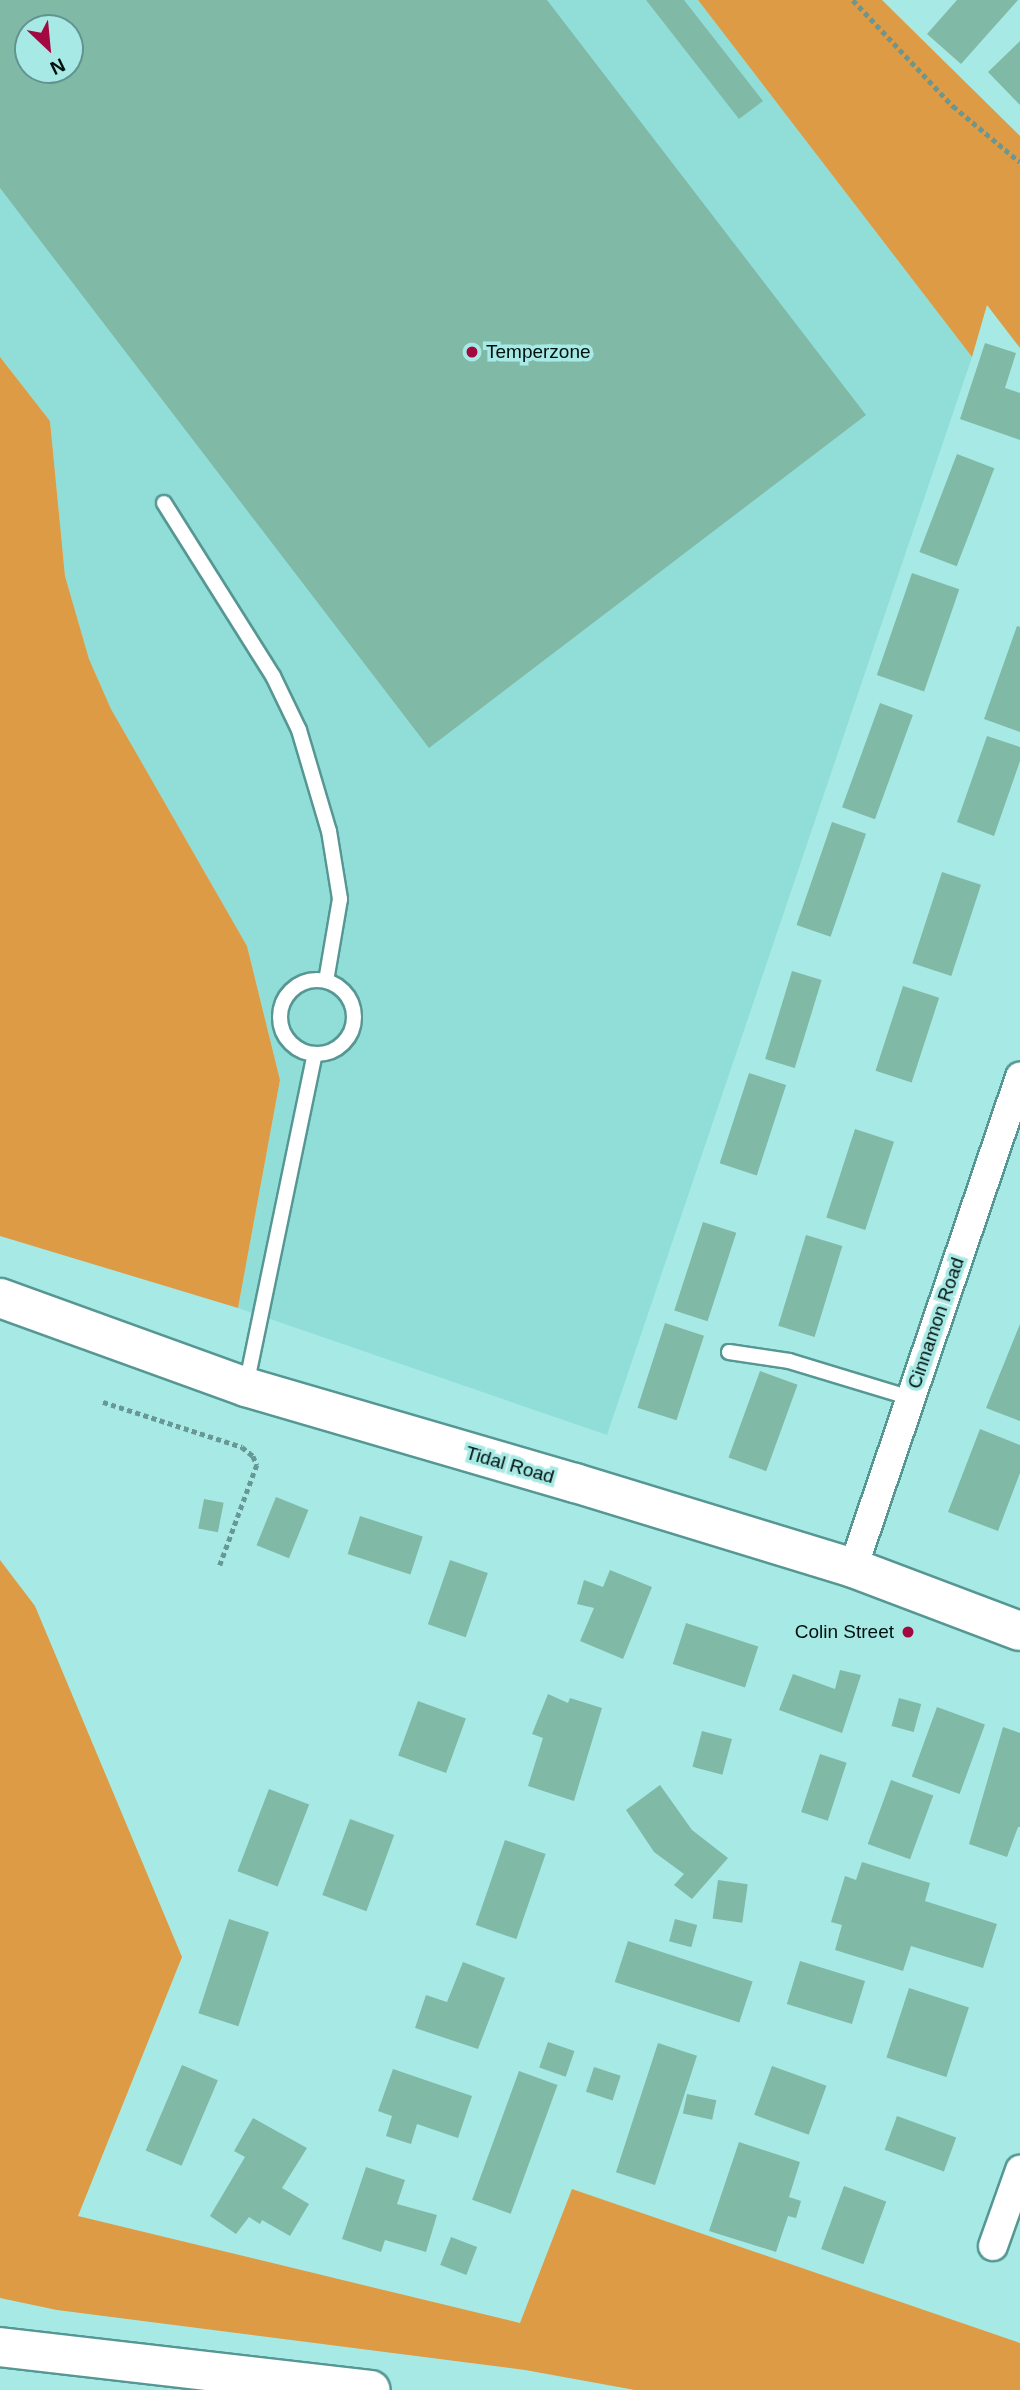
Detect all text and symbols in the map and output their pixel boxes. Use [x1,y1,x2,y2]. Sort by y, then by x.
north arrow [14,14,84,84]
text: N [47,54,68,79]
place label: Temperzone [486,341,591,363]
marker: Temperzone [464,344,480,360]
street label: Cinnamon Road [903,1254,969,1392]
street label: Tidal Road [463,1441,557,1489]
place label: Colin Street [795,1621,894,1643]
marker: Colin Street [900,1624,916,1640]

